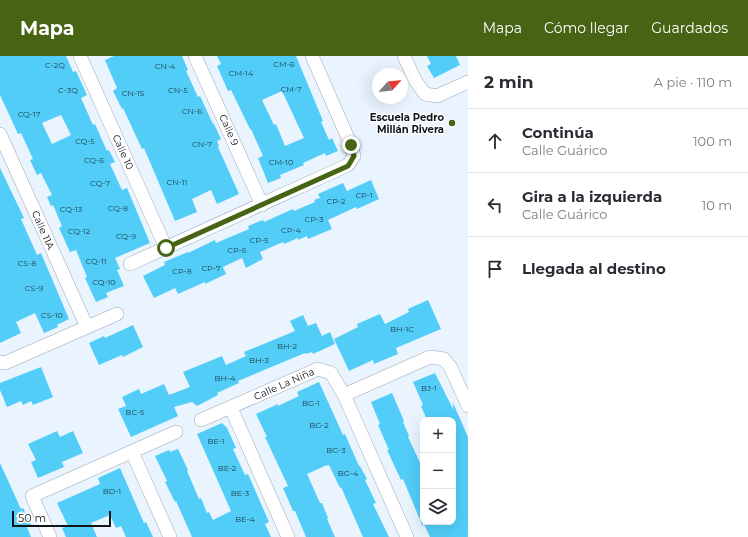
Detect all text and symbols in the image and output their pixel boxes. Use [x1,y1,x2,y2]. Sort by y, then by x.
text: Mapa [20,17,75,40]
text: Mapa [483,19,522,37]
text: Cómo llegar [544,19,629,37]
text: Guardados [651,19,728,37]
house number: CM-6 [273,59,295,69]
house number: C-2Q [45,60,65,70]
house number: CN-4 [155,61,176,71]
house number: CM-14 [229,68,254,78]
north arrow [372,68,408,104]
text: 2 min [484,72,534,92]
text: A pie · 110 m [654,74,732,90]
house number: CM-7 [281,84,302,94]
house number: C-3Q [58,85,78,95]
house number: CN-5 [168,85,188,95]
house number: CN-15 [122,88,145,98]
house number: CN-6 [182,106,202,116]
house number: CQ-17 [18,109,41,119]
place label: Escuela Pedro Millán Rivera [370,111,444,136]
street label: Calle 9 [216,112,242,148]
marker: Escuela Pedro Millán Rivera [447,118,457,128]
text: Continúa [522,123,594,142]
icon: ahead [484,130,506,152]
street label: Calle 10 [109,132,137,172]
text: 100 m [693,133,732,149]
house number: CQ-5 [75,136,95,146]
route end [342,136,360,154]
house number: CN-7 [192,139,212,149]
text: Calle Guárico [522,142,607,158]
house number: CQ-6 [84,155,104,165]
house number: CM-10 [269,157,293,167]
house number: CN-11 [167,177,187,187]
house number: CQ-7 [90,178,110,188]
text: Gira a la izquierda [522,187,662,206]
house number: CP-1 [355,190,373,200]
icon: left [484,194,506,216]
house number: CP-2 [327,196,346,206]
text: 10 m [702,197,732,213]
house number: CQ-8 [108,203,128,213]
house number: CQ-13 [60,204,83,214]
text: Calle Guárico [522,206,607,222]
street label: Calle 11A [29,208,58,252]
house number: CP-3 [305,214,324,224]
house number: CP-4 [281,225,302,235]
house number: CQ-12 [68,226,91,236]
house number: CQ-9 [116,231,136,241]
house number: CP-5 [250,235,269,245]
route start [157,239,175,257]
house number: CP-6 [227,245,247,255]
house number: CQ-11 [86,256,106,266]
house number: CS-8 [18,258,36,268]
icon: arrive [484,258,506,280]
text: Llegada al destino [522,259,666,278]
house number: CP-7 [201,263,221,273]
house number: CP-8 [172,266,192,276]
house number: CQ-10 [92,277,116,287]
house number: CS-9 [25,283,43,293]
house number: CS-10 [41,310,63,320]
house number: BH-1C [390,324,414,334]
house number: BH-2 [277,341,297,351]
house number: BH-3 [249,355,269,365]
street label: Calle La Niña [252,365,316,403]
house number: BH-4 [215,373,236,383]
house number: BJ-1 [421,383,437,393]
house number: BG-1 [302,398,320,408]
house number: BC-5 [125,407,145,417]
map controls [420,417,456,525]
button: + [420,417,456,453]
house number: BG-2 [309,420,329,430]
house number: BE-1 [207,436,225,446]
house number: BG-3 [326,445,346,455]
button: − [420,453,456,489]
house number: BE-2 [218,463,237,473]
house number: BG-4 [338,468,359,478]
house number: BD-1 [103,486,121,496]
house number: BE-3 [231,488,250,498]
button: layers [420,489,456,525]
scale bar [12,509,111,528]
text: 50 m [18,511,46,525]
house number: BE-4 [235,514,256,524]

